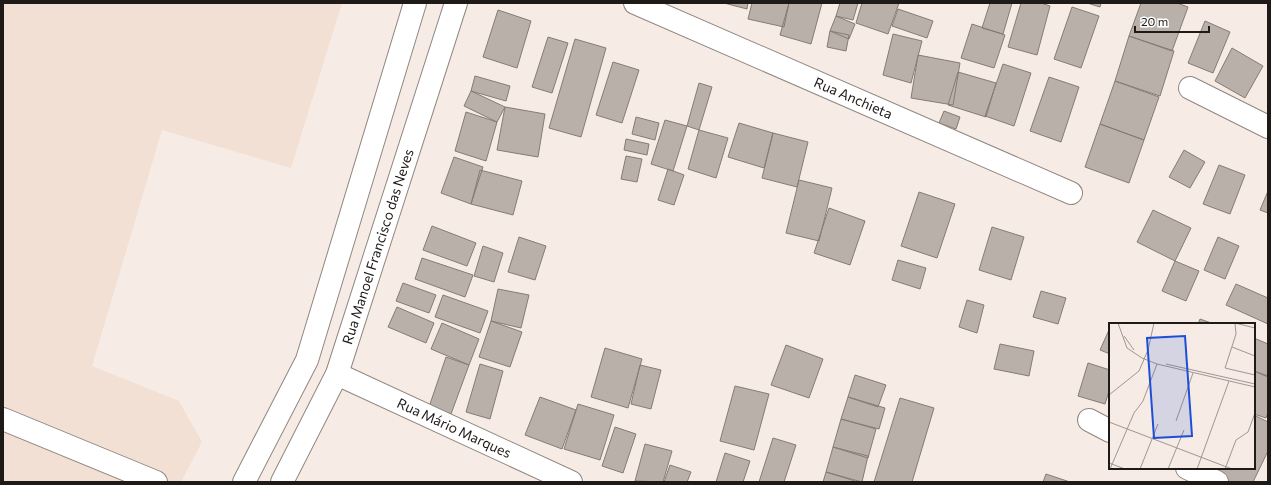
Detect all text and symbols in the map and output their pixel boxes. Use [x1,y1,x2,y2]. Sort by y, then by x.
scale bar [1135,8,1209,34]
text: 20 m [1141,14,1168,28]
street label: Rua Anchieta [812,73,895,122]
street label: Rua Manoel Francisco das Neves [338,147,417,346]
inset map [1109,323,1255,469]
street label: Rua Mário Marques [395,394,514,461]

